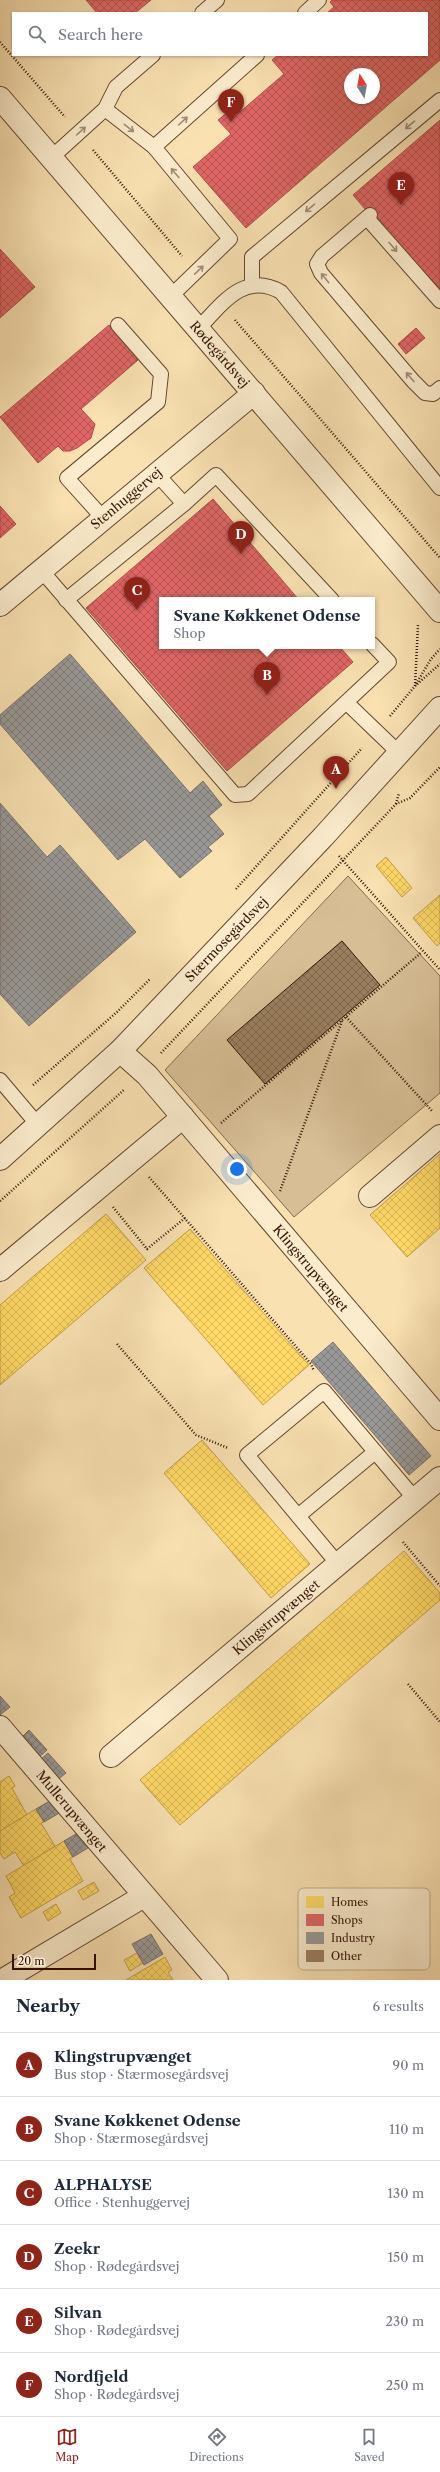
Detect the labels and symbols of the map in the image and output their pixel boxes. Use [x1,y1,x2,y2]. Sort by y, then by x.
north arrow [344,68,380,104]
pin: F [218,89,244,122]
one-way arrow [178,116,188,125]
one-way arrow [405,120,415,129]
one-way arrow [124,123,135,132]
one-way arrow [76,126,86,136]
one-way arrow [171,168,180,178]
pin: E [388,172,414,205]
one-way arrow [305,204,316,213]
one-way arrow [388,242,397,252]
one-way arrow [194,265,204,275]
one-way arrow [321,272,330,283]
street label: Rødegårdsvej [187,317,253,391]
one-way arrow [405,372,414,382]
street label: Stenhuggervej [87,464,165,532]
pin: D [228,521,254,554]
pin: C [124,577,150,610]
pin: B [254,662,280,695]
pin: A [323,756,349,789]
street label: Stærmosegårdsvej [181,893,271,985]
your location [227,1159,247,1179]
street label: Klingstrupvænget [270,1221,352,1315]
street label: Klingstrupvænget [229,1576,323,1658]
street label: Mullerupvænget [33,1767,111,1855]
legend [298,1888,430,1970]
text: Homes [331,1895,368,1909]
text: Shops [331,1913,363,1927]
text: Industry [331,1931,376,1945]
text: Other [331,1949,362,1963]
scale bar [12,1952,96,1971]

